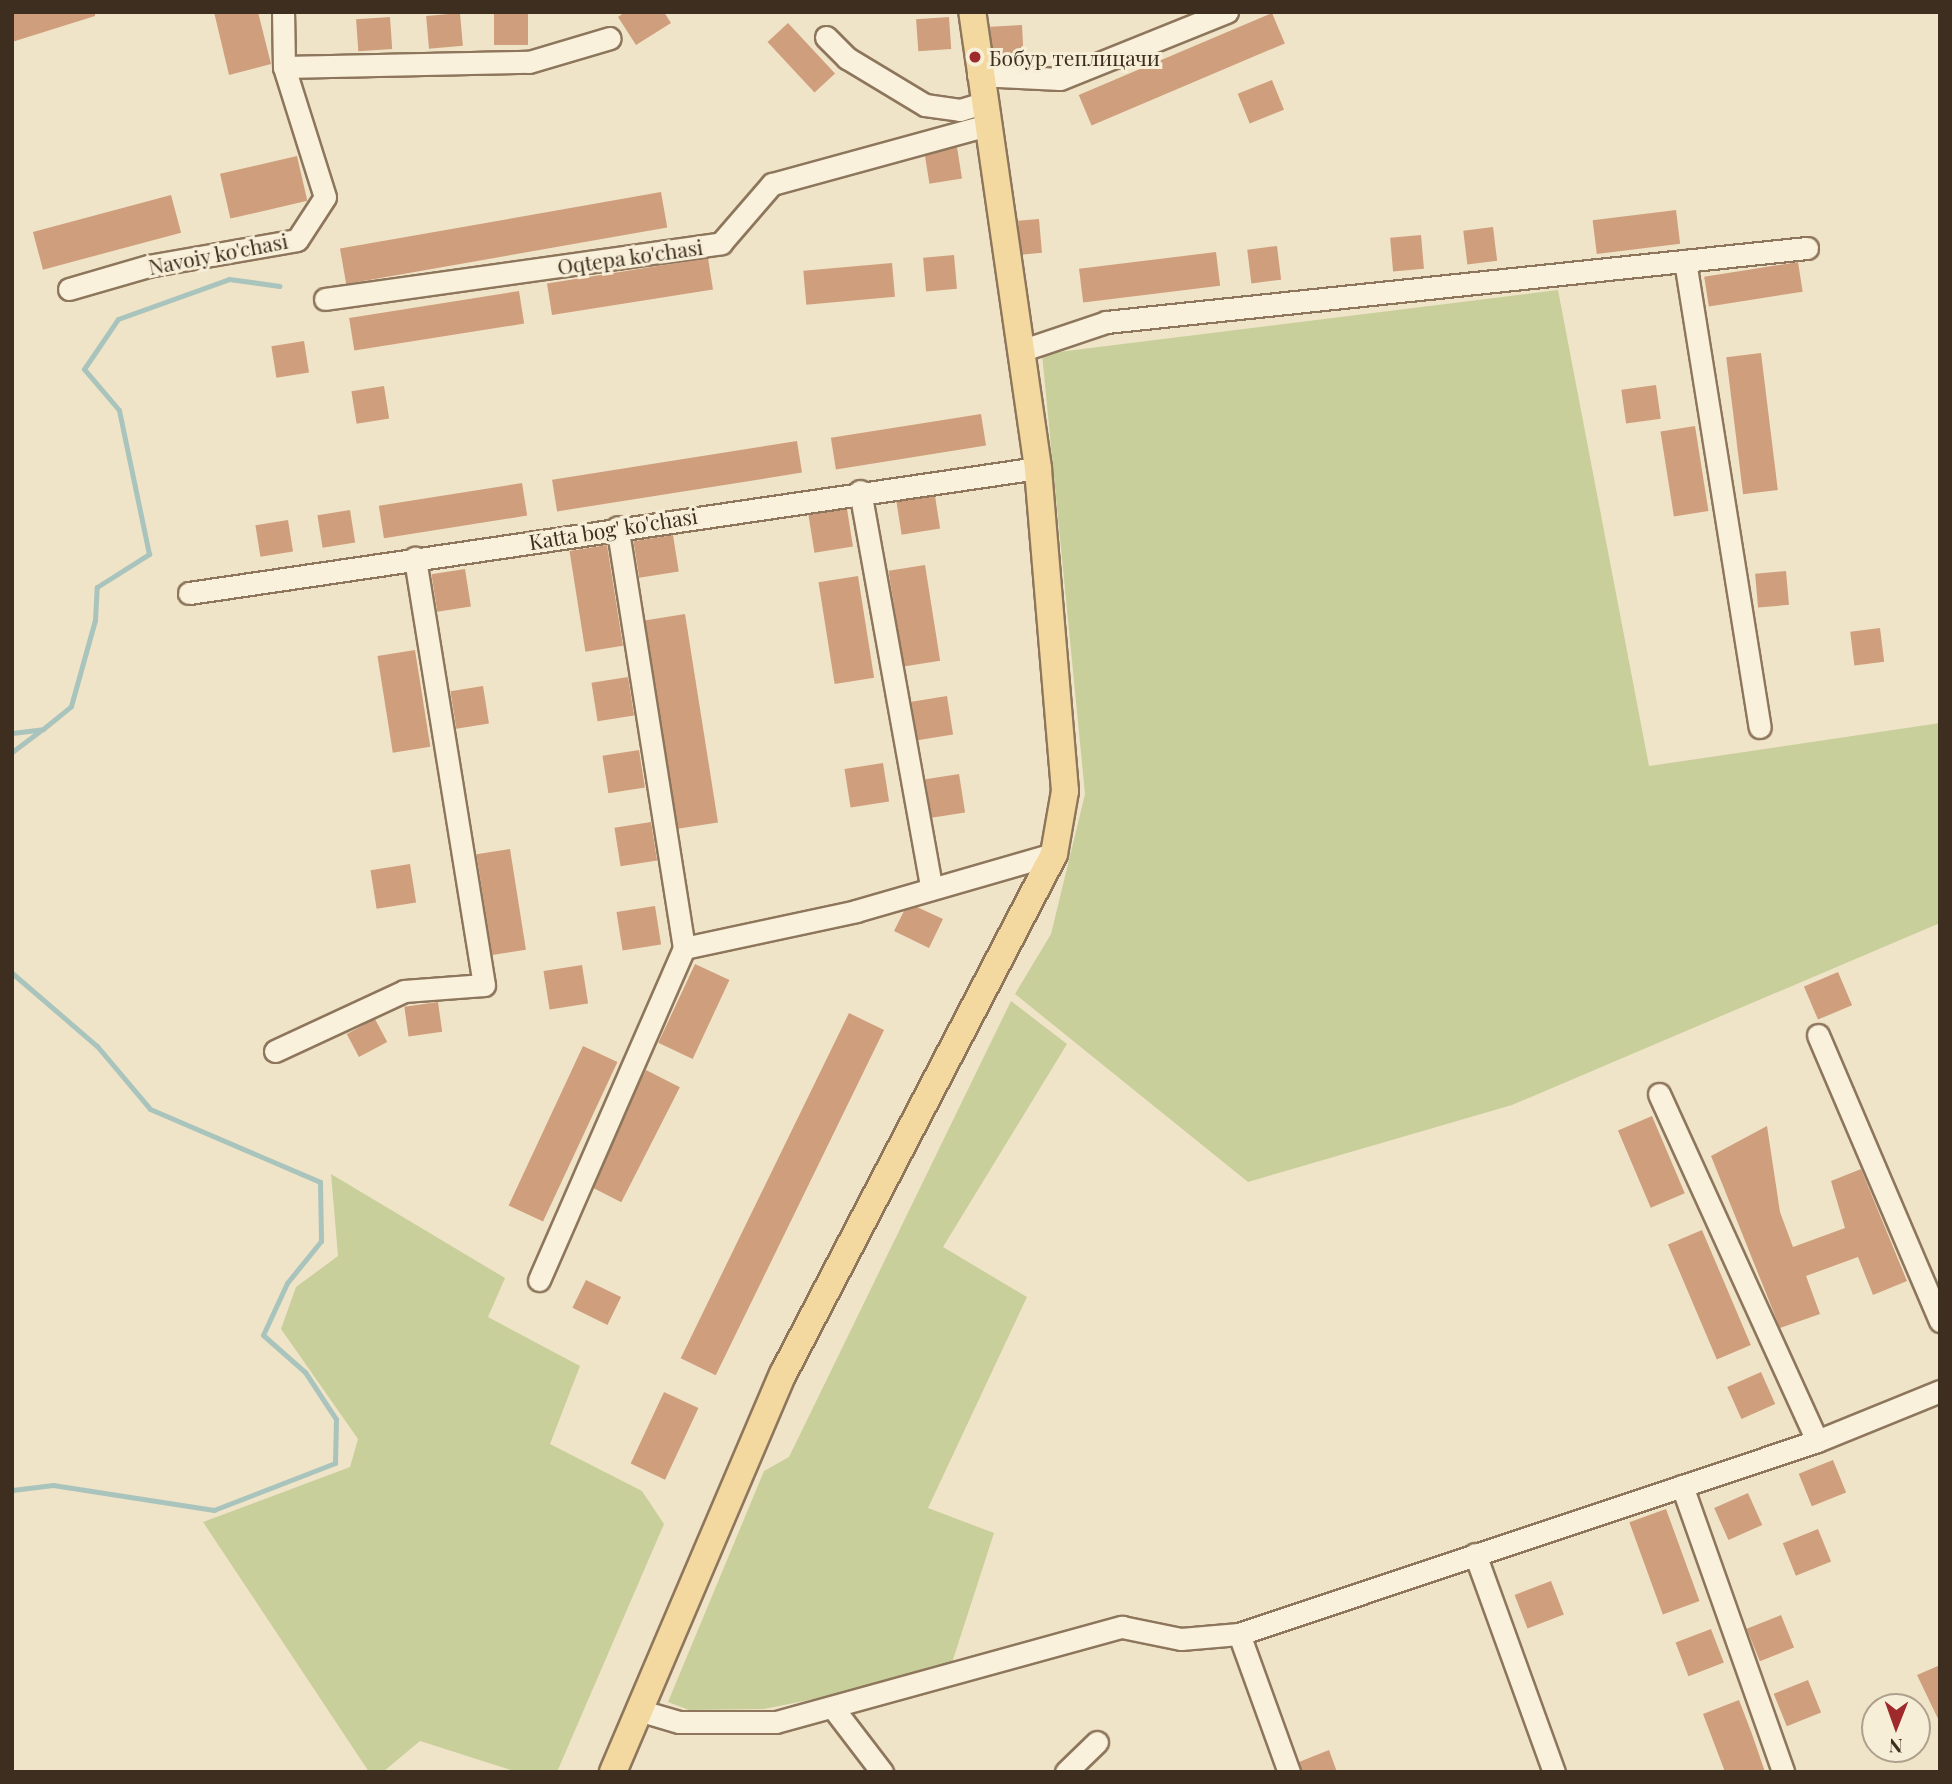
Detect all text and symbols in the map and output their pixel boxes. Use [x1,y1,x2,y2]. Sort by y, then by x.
place label: Бобур теплицачи [989,44,1160,70]
marker: Бобур теплицачи [967,49,983,65]
street label: Navoiy ko'chasi [146,227,290,279]
street label: Oqtepa ko'chasi [555,233,705,279]
street label: Katta bog' ko'chasi [526,502,700,554]
north arrow [1861,1693,1931,1763]
text: N [1889,1734,1903,1760]

